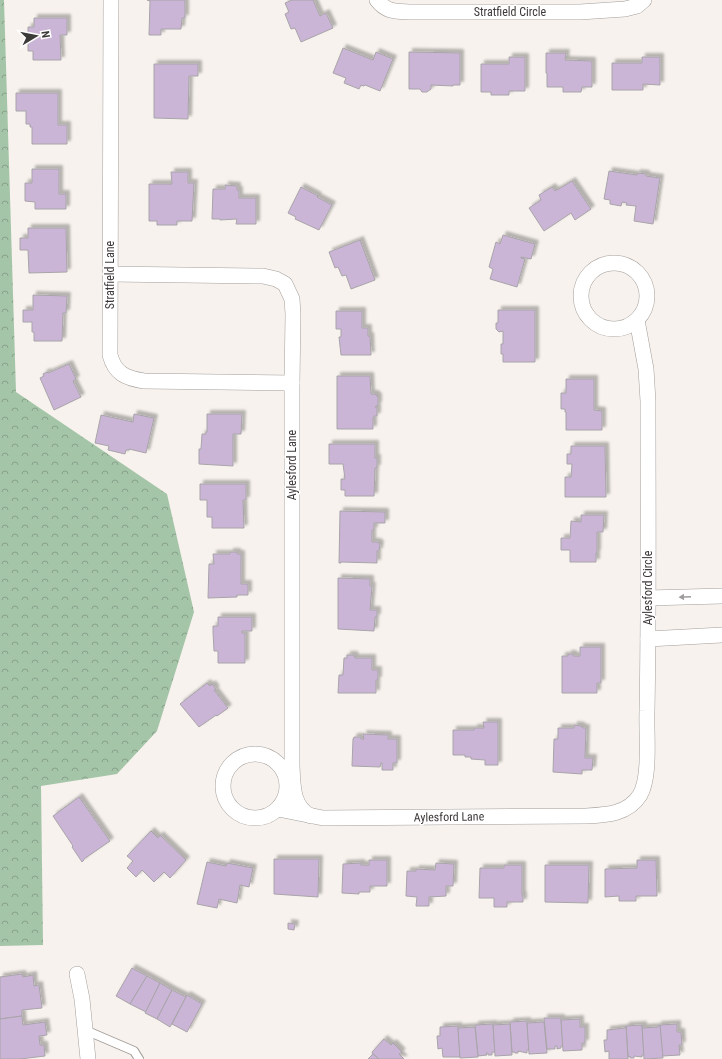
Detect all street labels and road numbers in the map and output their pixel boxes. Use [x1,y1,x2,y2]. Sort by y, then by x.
street label: Stratfield Circle [474,5,547,19]
street label: Stratfield Lane [103,240,117,309]
street label: Aylesford Lane [285,429,299,500]
street label: Aylesford Circle [641,550,655,625]
street label: Aylesford Lane [414,809,485,825]

